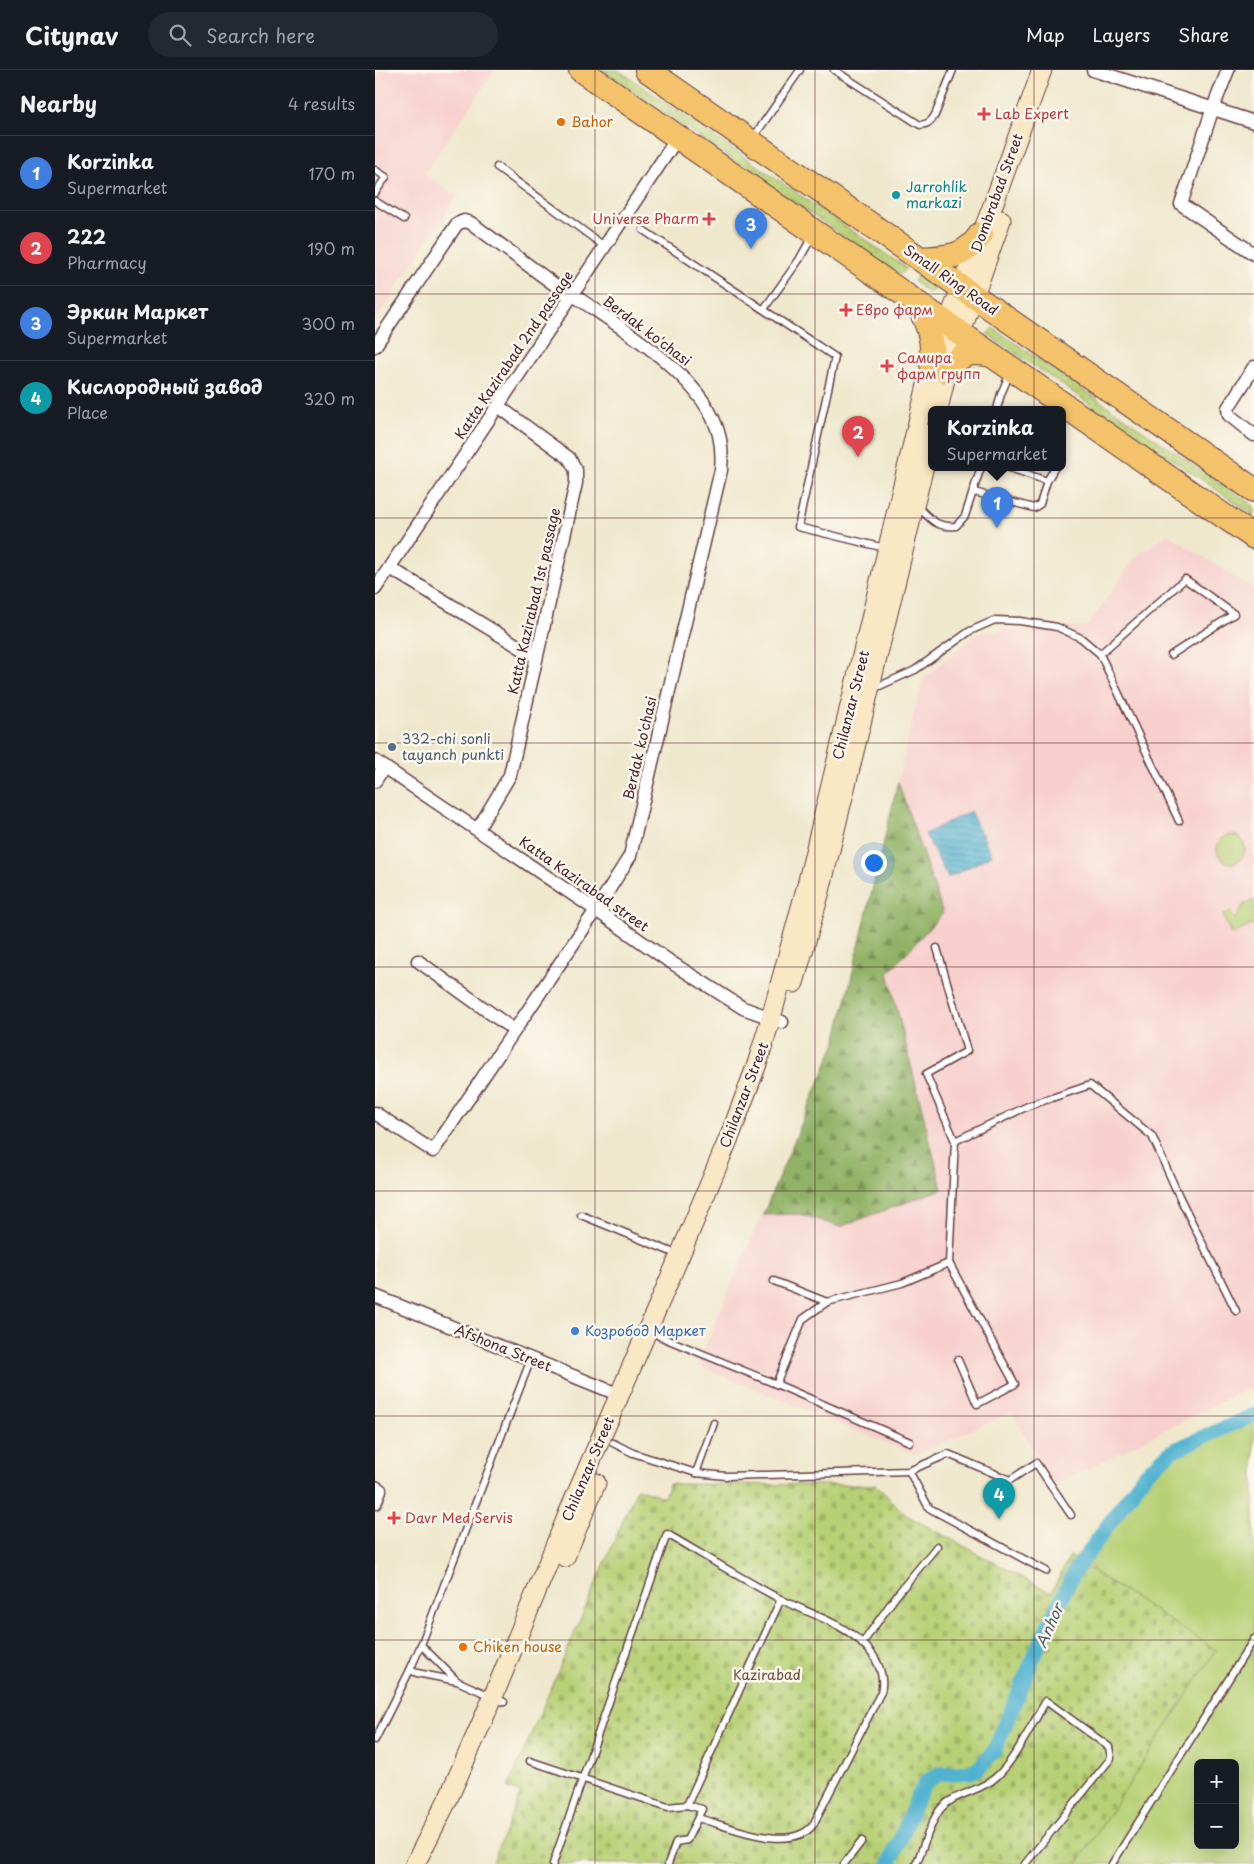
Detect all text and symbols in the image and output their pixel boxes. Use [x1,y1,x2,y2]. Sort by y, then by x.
search box [148,12,498,57]
text: Citynav [25,17,118,53]
icon: search [166,21,194,49]
text: Search here [206,21,315,49]
text: Map [1026,21,1065,48]
text: Layers [1093,21,1150,48]
text: Share [1178,21,1229,48]
text: Nearby [20,87,97,119]
text: 4 results [288,91,355,115]
place label: Lab Expert [995,103,1069,124]
marker: Lab Expert [977,107,991,121]
place label: Bahor [571,111,614,132]
marker: Bahor [555,116,567,128]
street label: Dombrabad Street [965,130,1028,255]
text: Korzinka [67,147,154,175]
text: 1 [32,161,40,185]
text: 170 m [309,161,355,185]
text: Supermarket [67,175,167,199]
place label: Jarrohlik markazi [906,176,967,213]
marker: Jarrohlik markazi [890,189,902,201]
place label: Universe Pharm [592,208,699,229]
pin: 3 [735,208,767,249]
marker: Universe Pharm [703,213,715,225]
text: 222 [67,222,106,250]
text: 2 [30,236,42,260]
text: 190 m [307,236,355,260]
street label: Small Ring Road [900,239,1003,320]
text: Pharmacy [67,250,147,274]
street label: Katta Kazirabad 2nd passage [449,266,578,443]
street label: Berdak ko'chasi [599,290,696,371]
text: Эркин Маркет [67,297,208,325]
place label: Евро фарм [856,299,933,320]
marker: Евро фарм [840,304,852,316]
text: 3 [31,311,41,335]
text: 300 m [301,311,355,335]
text: Supermarket [67,325,167,349]
place label: Самира фарм групп [897,347,981,384]
marker: Самира фарм групп [881,360,893,372]
text: Кислородный завод [67,372,263,400]
text: 4 [31,386,41,410]
text: 320 m [304,386,355,410]
text: Place [67,400,108,424]
popup [928,406,1066,471]
text: Korzinka [947,413,1034,441]
pin: 2 [842,416,874,457]
text: Supermarket [947,441,1047,465]
pin: 1 [981,487,1013,528]
street label: Katta Kazirabad 1st passage [502,506,565,696]
street label: Chilanzar Street [827,648,874,762]
street label: Berdak ko'chasi [617,694,662,802]
place label: 332-chi sonli tayanch punkti [402,728,504,765]
marker: 332-chi sonli tayanch punkti [386,741,398,753]
street label: Katta Kazirabad street [515,831,654,937]
your location [861,850,887,876]
street label: Chilanzar Street [714,1039,773,1151]
street label: Afshona Street [452,1319,555,1377]
place label: Козробод Маркет [585,1320,706,1341]
marker: Козробод Маркет [569,1325,581,1337]
street label: Chilanzar Street [556,1413,619,1524]
pin: 4 [983,1478,1015,1519]
place label: Davr Med Servis [405,1507,513,1528]
marker: Davr Med Servis [387,1511,401,1525]
water label: Anhor [1029,1598,1069,1651]
place label: Chiken house [473,1636,562,1657]
marker: Chiken house [457,1641,469,1653]
park label: Kazirabad [733,1664,801,1685]
map controls [1194,1759,1239,1849]
button: + [1194,1759,1239,1804]
button: − [1194,1804,1239,1849]

